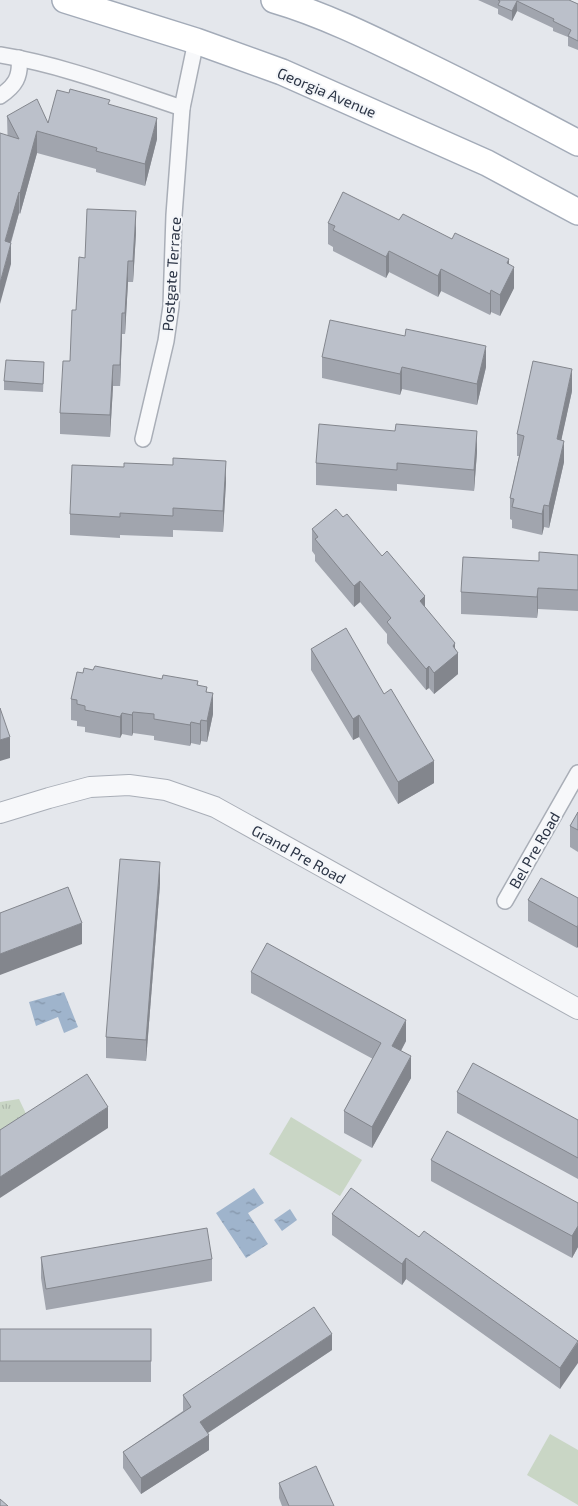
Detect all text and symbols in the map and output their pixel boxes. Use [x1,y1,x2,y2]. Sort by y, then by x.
street label: Georgia Avenue [275,63,379,121]
street label: Postgate Terrace [158,216,184,332]
street label: Bel Pre Road [505,809,563,891]
street label: Grand Pre Road [249,821,349,887]

